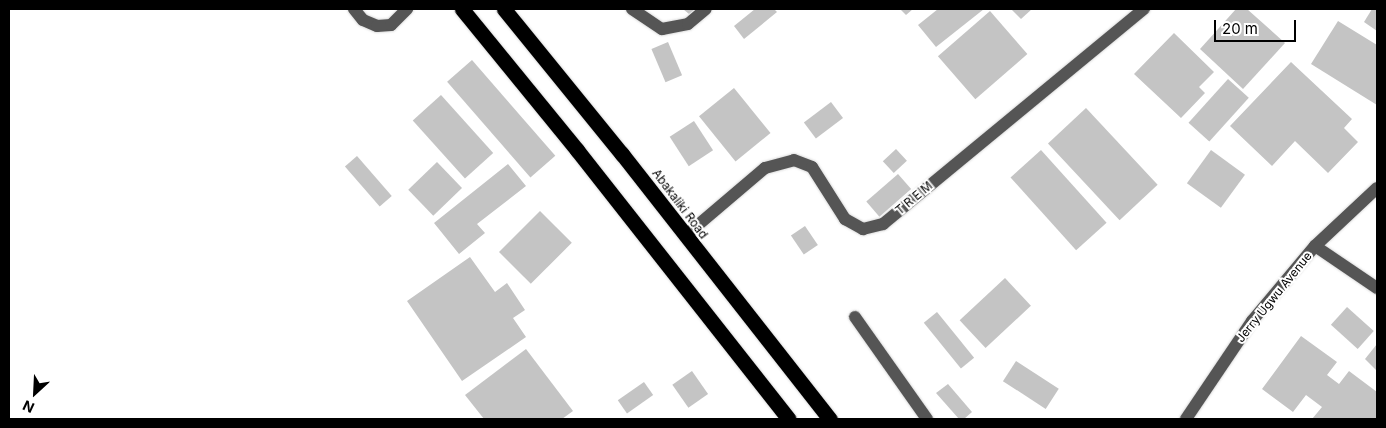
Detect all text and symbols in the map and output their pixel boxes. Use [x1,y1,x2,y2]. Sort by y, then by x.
scale bar [1216,10,1298,42]
text: 20 m [1222,19,1258,38]
street label: Abakaliki Road [649,166,711,242]
street label: T R E M [893,178,935,218]
street label: Jerry Ugwu Avenue [1233,249,1315,345]
north arrow [10,368,60,418]
text: N [20,397,37,417]

